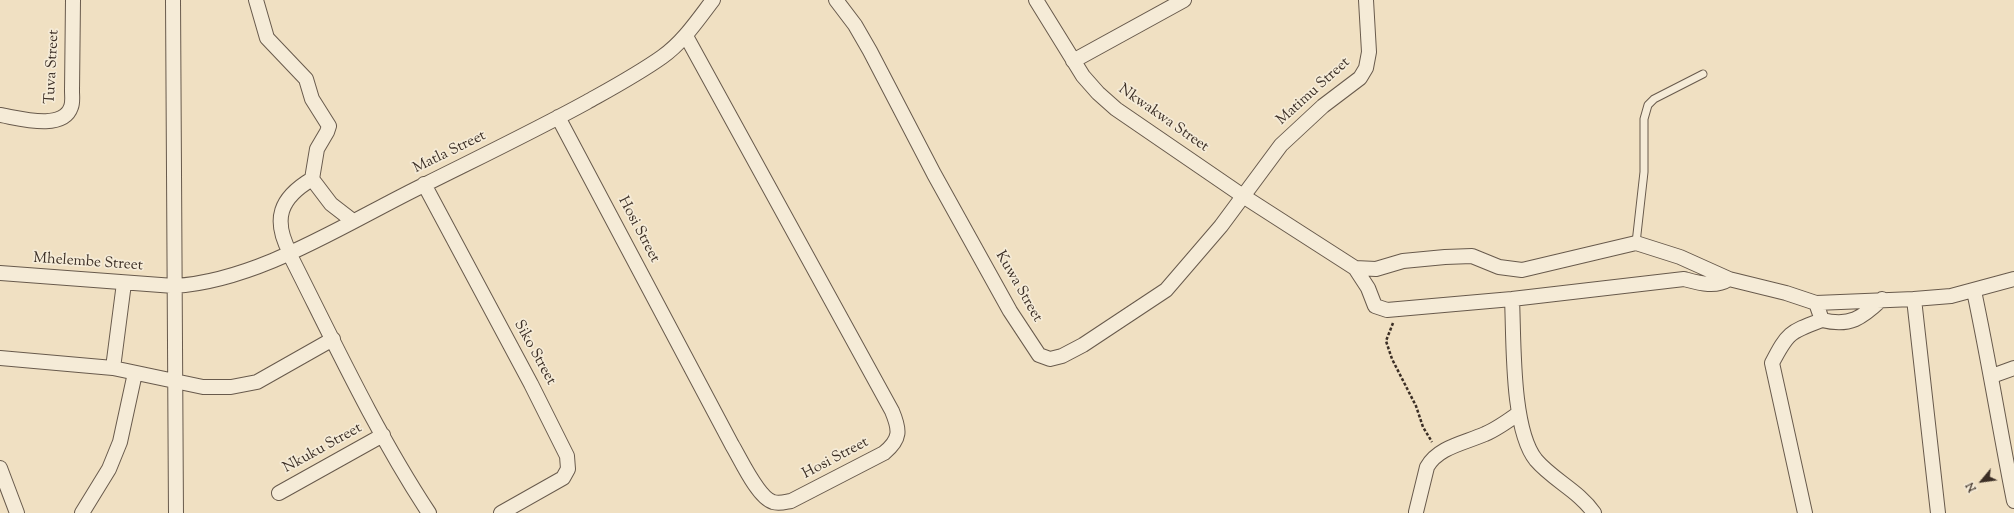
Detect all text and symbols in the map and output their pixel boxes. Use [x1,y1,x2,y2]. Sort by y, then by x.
street label: Tuva Street [42,29,64,105]
street label: Matimu Street [1274,54,1354,130]
street label: Nkwakwa Street [1114,81,1212,157]
street label: Matla Street [411,128,489,178]
street label: Hosi Street [613,194,663,266]
street label: Kuwa Street [990,248,1046,326]
street label: Mhelembe Street [33,250,143,276]
street label: Siko Street [509,317,559,389]
street label: Nkuku Street [280,420,366,478]
street label: Hosi Street [800,434,872,484]
north arrow [1962,461,2002,501]
text: N [1962,479,1981,495]

